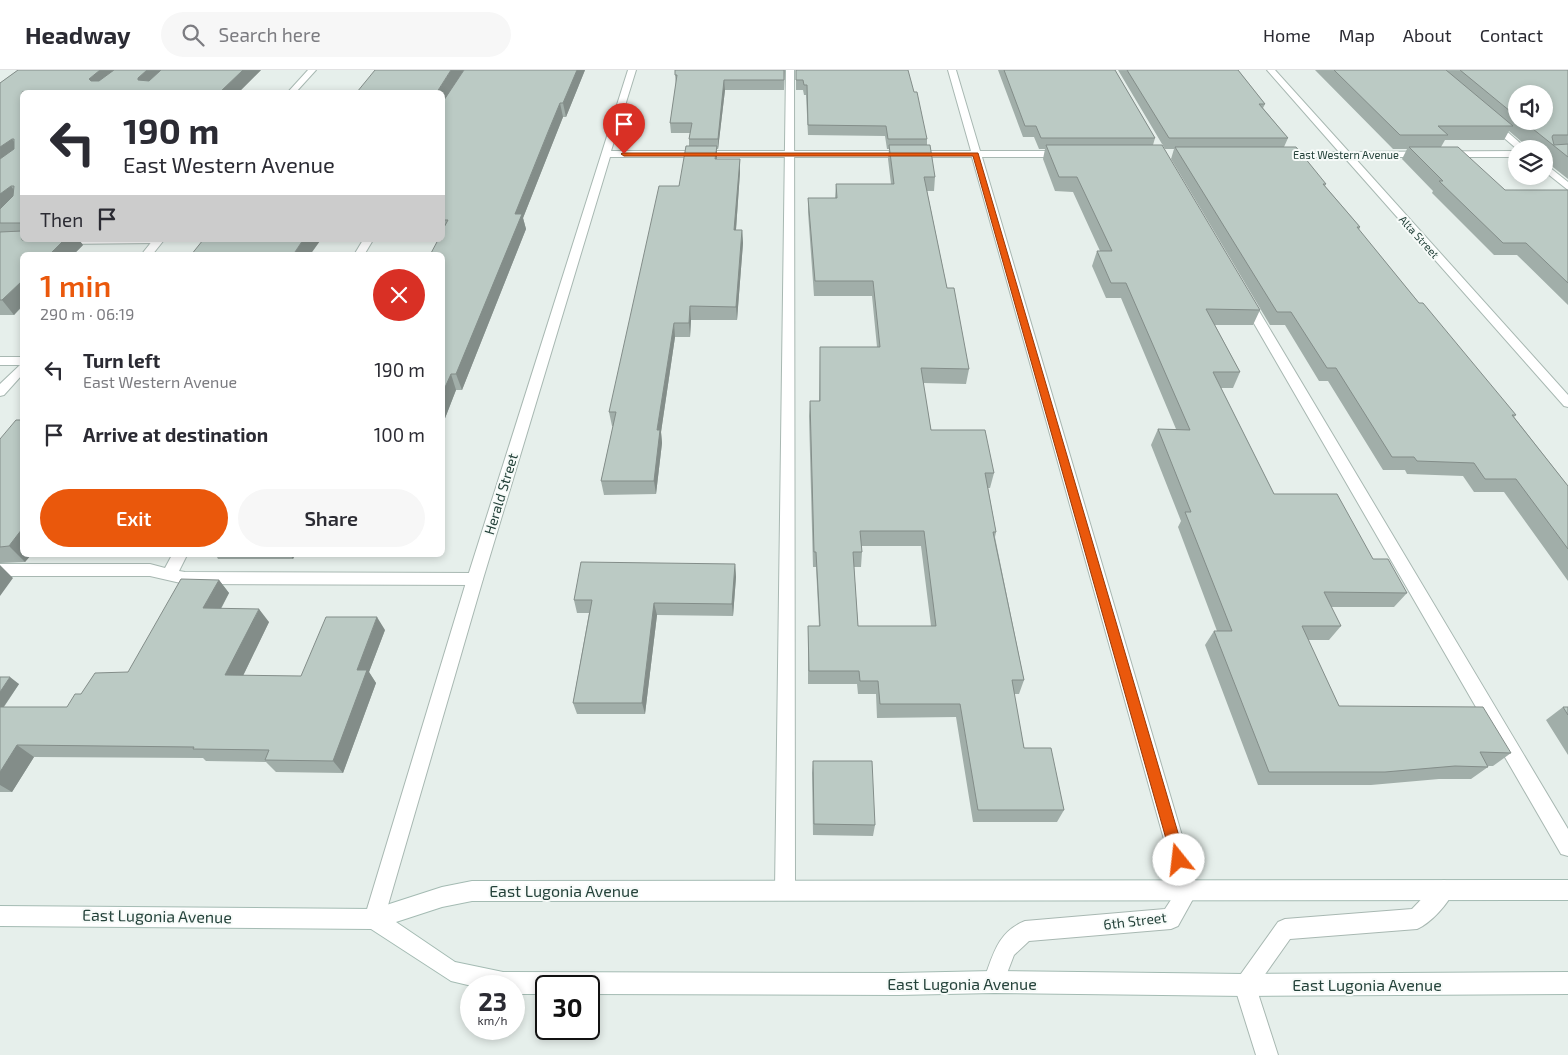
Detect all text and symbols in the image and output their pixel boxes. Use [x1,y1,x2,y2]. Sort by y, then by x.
search box [161,12,511,57]
text: Headway [25,20,131,49]
icon: search [179,21,207,49]
text: Search here [219,23,321,46]
text: Home [1263,24,1311,46]
text: Map [1339,24,1375,46]
text: About [1403,24,1452,46]
text: Contact [1480,24,1543,46]
map controls [1508,85,1553,185]
button: sound [1508,85,1553,130]
pin [603,103,645,154]
text: 190 m [123,109,219,151]
icon: left [40,110,105,175]
icon: arrive [610,110,638,138]
button: layers [1508,140,1553,185]
street label: East Western Avenue [1293,148,1399,161]
text: East Western Avenue [123,151,335,177]
icon: arrive [93,205,121,233]
text: Then [40,208,83,231]
street label: Alta Street [1397,213,1442,261]
text: 1 min [40,267,111,303]
button: close [373,269,425,321]
text: 290 m · 06:19 [40,304,134,323]
text: Turn left [83,349,160,372]
icon: left [40,356,68,384]
text: 190 m [374,358,425,381]
text: East Western Avenue [83,372,237,391]
icon: arrive [40,421,68,449]
text: Arrive at destination [83,423,268,446]
text: 100 m [374,423,425,446]
street label: Herald Street [480,451,521,537]
button: Exit [40,489,228,547]
button: Share [238,489,425,547]
position arrow [1152,833,1204,885]
street label: East Lugonia Avenue [489,881,639,900]
street label: East Lugonia Avenue [82,905,232,926]
street label: 6th Street [1102,908,1167,933]
street label: East Lugonia Avenue [887,974,1037,993]
speed limit sign: 30 [535,975,600,1040]
street label: East Lugonia Avenue [1292,975,1442,994]
text: 23 [478,986,507,1016]
text: km/h [478,1013,507,1027]

